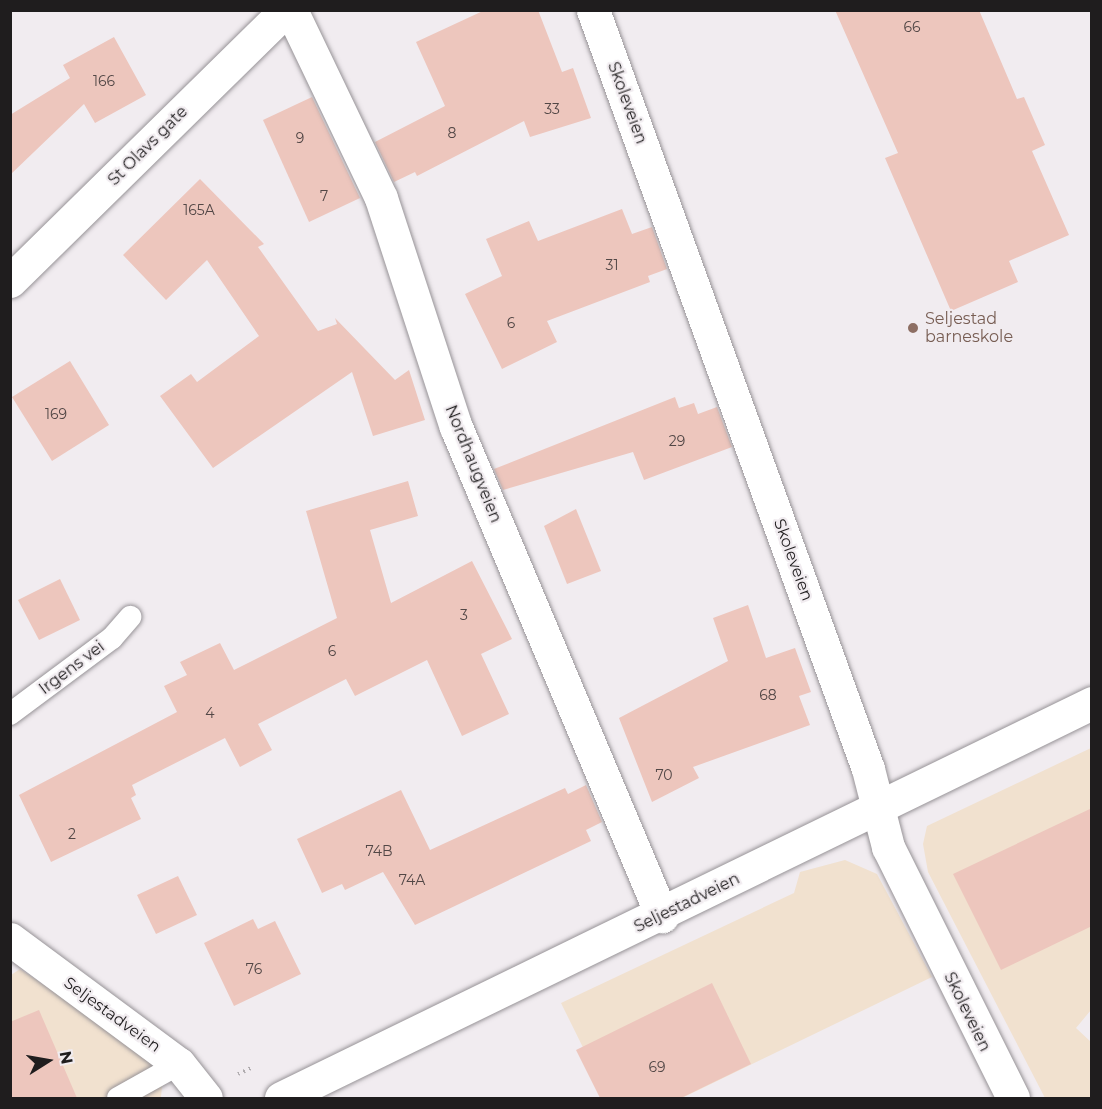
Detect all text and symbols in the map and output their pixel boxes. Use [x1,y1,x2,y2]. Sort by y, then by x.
house number: 66 [903,19,921,35]
street label: Skoleveien [603,59,651,147]
house number: 166 [93,73,115,89]
house number: 33 [544,101,560,117]
street label: St Olavs gate [104,102,192,190]
house number: 8 [448,125,456,141]
house number: 9 [296,130,304,146]
house number: 7 [320,188,328,204]
house number: 165A [183,202,215,218]
house number: 31 [606,257,618,273]
place label: Seljestad barneskole [925,309,1013,347]
house number: 6 [507,315,515,331]
marker: Seljestad barneskole [906,321,920,335]
street label: Nordhaugveien [441,402,505,526]
house number: 169 [45,406,67,422]
house number: 29 [669,433,685,449]
street label: Skoleveien [769,516,817,604]
house number: 3 [460,607,468,623]
street label: Irgens vei [36,637,108,699]
house number: 6 [328,643,336,659]
house number: 68 [759,687,777,703]
house number: 4 [205,705,215,721]
house number: 70 [655,767,673,783]
house number: 2 [68,826,76,842]
house number: 74B [365,843,393,859]
street label: Seljestadveien [631,869,743,937]
house number: 74A [399,872,425,888]
house number: 76 [246,961,262,977]
street label: Skoleveien [940,969,994,1055]
street label: Seljestadveien [60,973,164,1057]
north arrow [18,1031,78,1091]
text: N [56,1049,77,1066]
house number: 69 [648,1059,666,1075]

